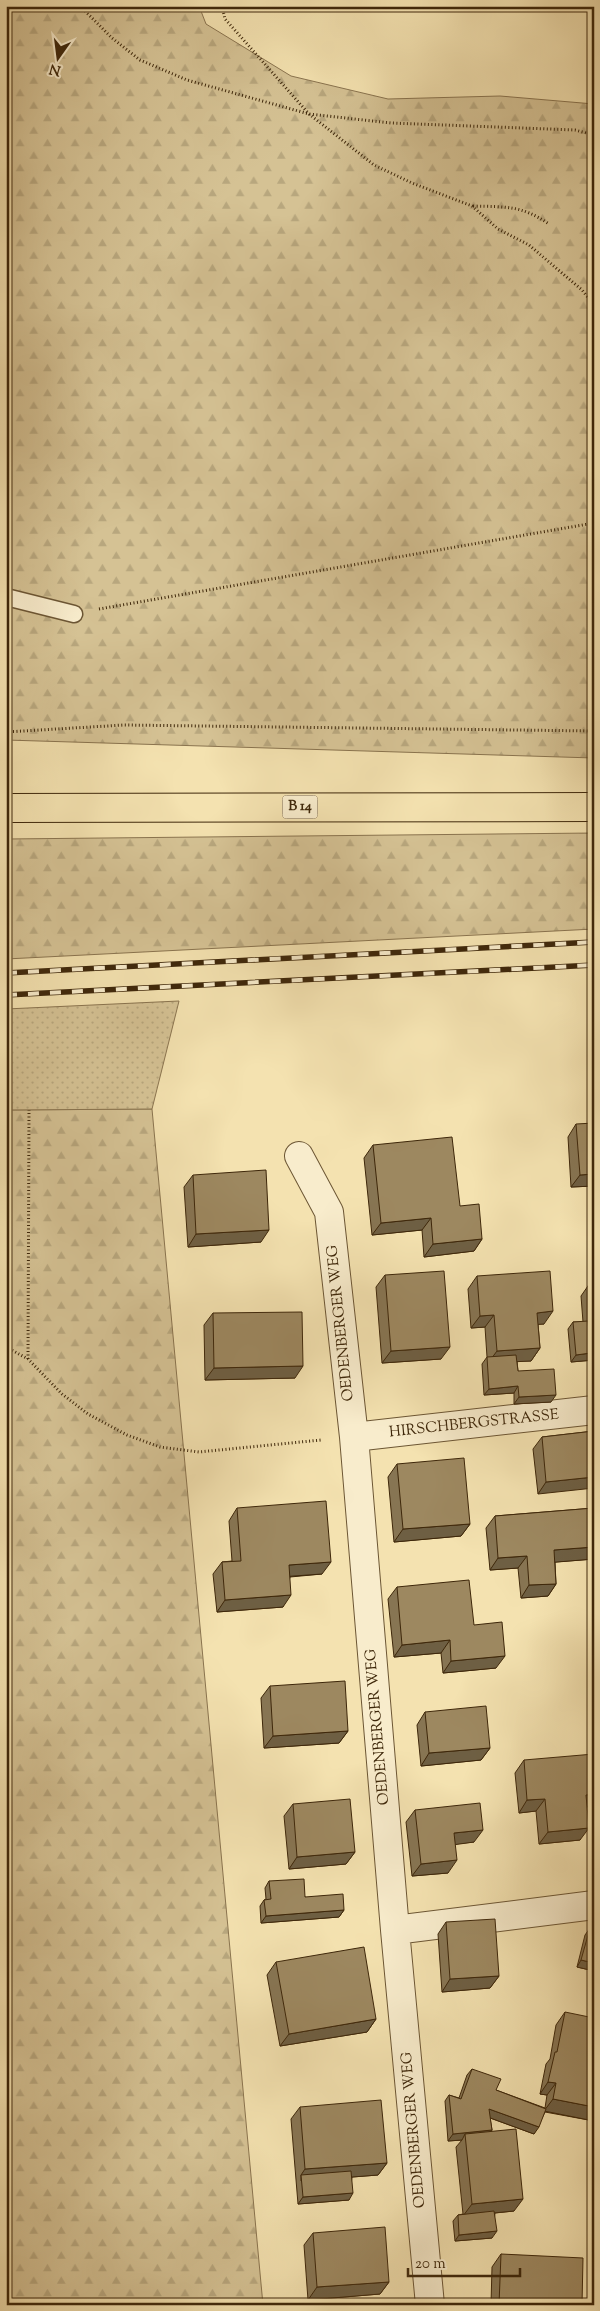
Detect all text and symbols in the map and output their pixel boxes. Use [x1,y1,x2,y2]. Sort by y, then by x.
north arrow [32,32,82,82]
text: N [47,58,63,80]
road number: B 14 [282,796,318,819]
street label: OEDENBERGER WEG [322,1244,360,1402]
street label: HIRSCHBERGSTRASSE [388,1405,560,1443]
street label: OEDENBERGER WEG [361,1648,395,1806]
street label: OEDENBERGER WEG [397,2051,431,2209]
scale bar [408,2246,520,2278]
text: 20 m [415,2254,446,2275]

